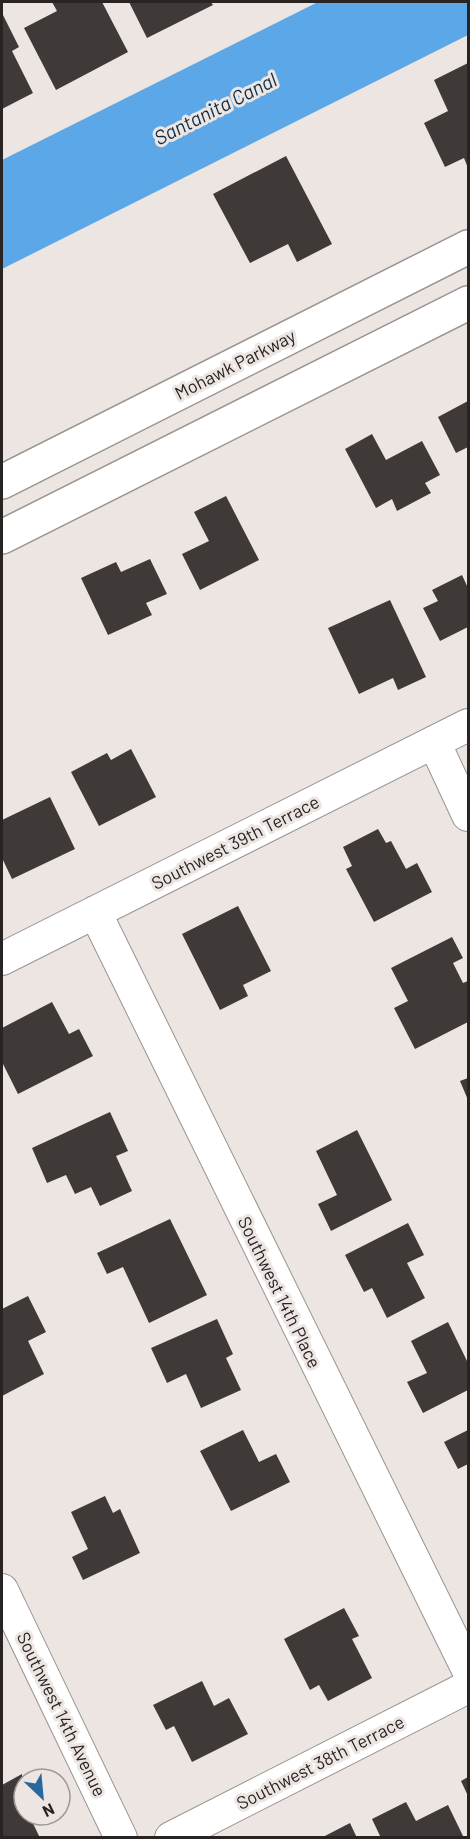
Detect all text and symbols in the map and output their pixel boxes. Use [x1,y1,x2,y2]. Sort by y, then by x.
water label: Santanita Canal [150,67,281,149]
street label: Mohawk Parkway [171,324,299,404]
street label: Southwest 39th Terrace [147,790,323,894]
street label: Southwest 14th Place [234,1213,326,1371]
street label: Southwest 14th Avenue [13,1628,111,1800]
street label: Southwest 38th Terrace [232,1710,408,1814]
north arrow [12,1767,72,1827]
text: N [40,1800,58,1822]

